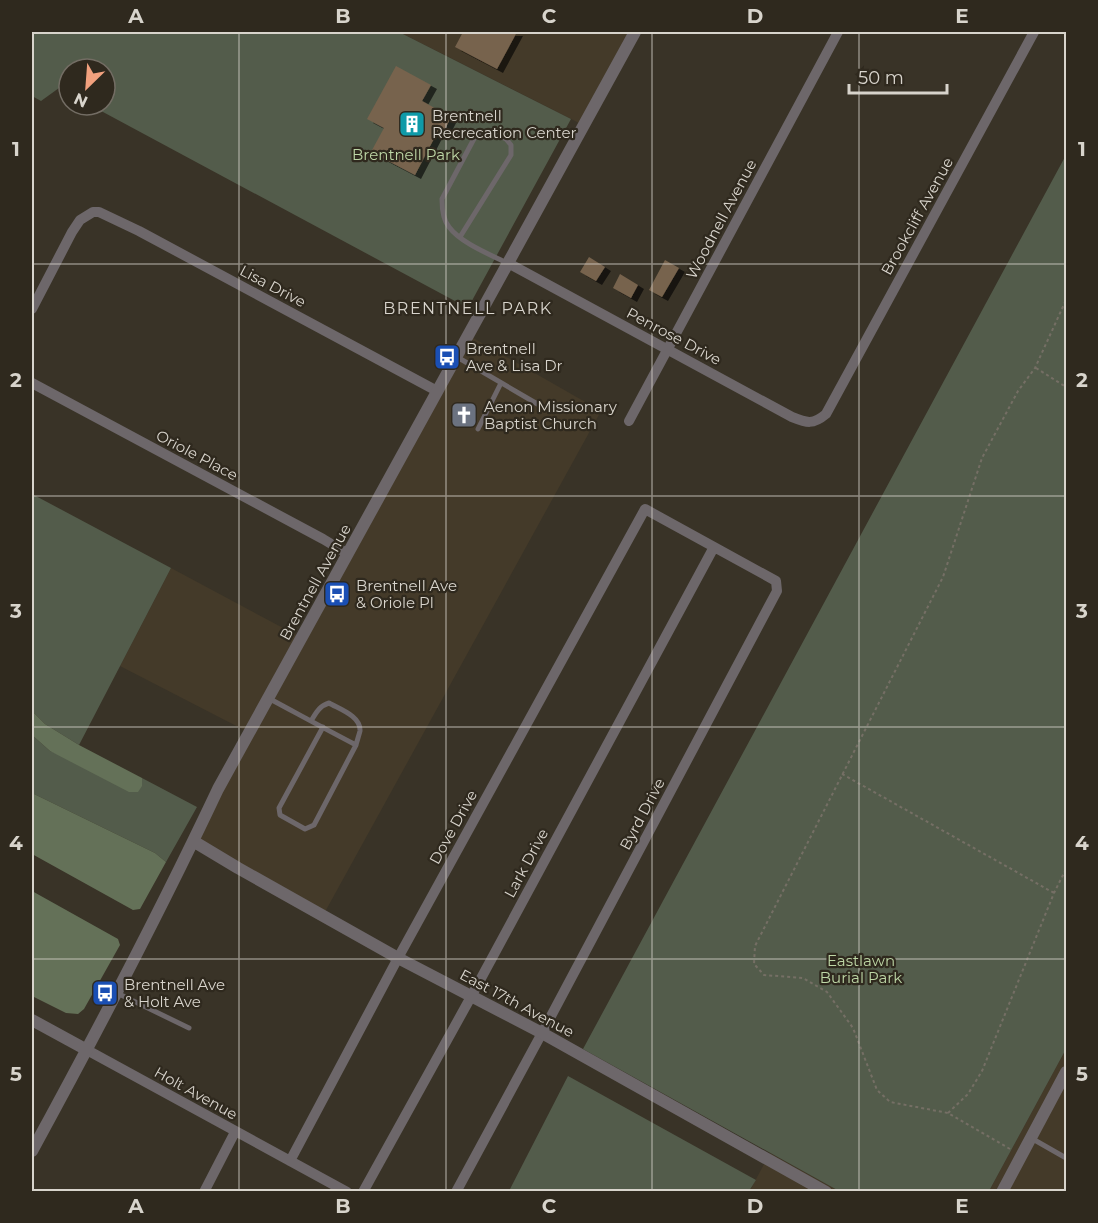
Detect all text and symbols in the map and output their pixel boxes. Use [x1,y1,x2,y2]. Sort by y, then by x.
text: A [127,4,144,28]
text: B [335,4,351,28]
text: C [542,4,557,28]
text: D [747,4,763,28]
text: E [955,4,969,28]
north arrow [57,57,117,117]
scale bar [849,57,946,95]
text: 50 m [858,67,904,89]
text: N [71,89,91,111]
place label: Brentnell Recrecation Center [432,106,577,142]
building icon: Brentnell Recrecation Center [397,109,427,139]
text: 1 [12,137,20,161]
text: 1 [1078,137,1086,161]
park label: Brentnell Park [352,145,460,164]
street label: Brookcliff Avenue [877,154,957,278]
street label: Woodnell Avenue [681,156,761,282]
street label: Lisa Drive [237,261,309,311]
district label: BRENTNELL PARK [383,299,553,318]
street label: Penrose Drive [623,303,725,369]
place label: Brentnell Ave & Lisa Dr [466,339,563,375]
bus stop icon: Brentnell Ave & Lisa Dr [432,342,462,372]
text: 2 [10,368,22,392]
text: 2 [1076,368,1088,392]
place label: Aenon Missionary Baptist Church [484,397,618,433]
church icon: Aenon Missionary Baptist Church [449,400,479,430]
street label: Oriole Place [153,425,241,485]
street label: Brentnell Avenue [275,520,355,644]
place label: Brentnell Ave & Oriole Pl [356,576,457,612]
bus stop icon: Brentnell Ave & Oriole Pl [322,579,352,609]
text: 3 [9,599,22,623]
text: 3 [1075,599,1088,623]
street label: Byrd Drive [615,775,669,853]
street label: Dove Drive [425,787,481,867]
street label: Lark Drive [500,825,552,901]
text: 4 [9,831,23,855]
text: 4 [1075,831,1089,855]
park label: Eastlawn Burial Park [820,951,902,987]
street label: East 17th Avenue [457,965,577,1041]
place label: Brentnell Ave & Holt Ave [124,975,225,1011]
bus stop icon: Brentnell Ave & Holt Ave [90,978,120,1008]
text: 5 [10,1062,22,1086]
street label: Holt Avenue [151,1062,241,1124]
text: 5 [1076,1062,1088,1086]
text: A [127,1194,144,1218]
text: B [335,1194,351,1218]
text: C [542,1194,557,1218]
text: D [747,1194,763,1218]
text: E [955,1194,969,1218]

